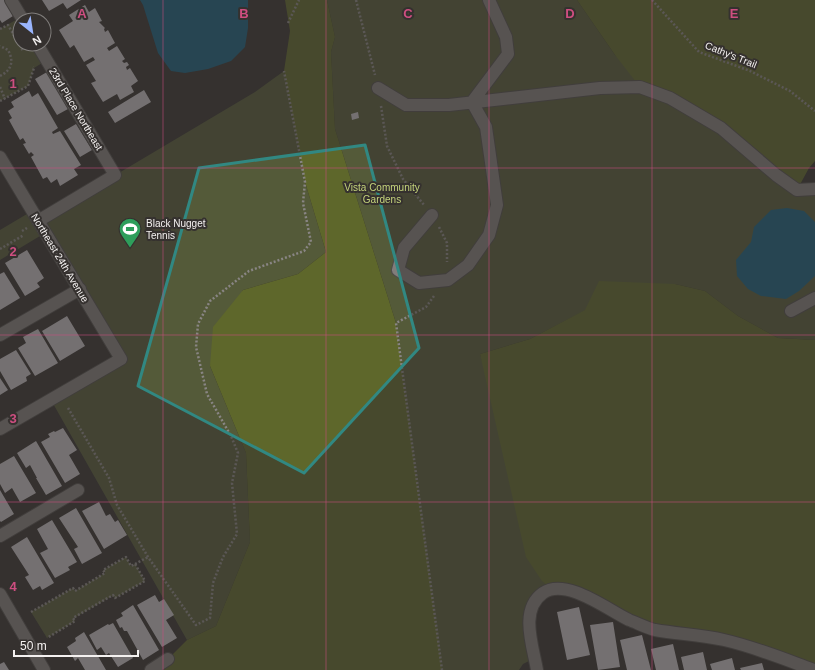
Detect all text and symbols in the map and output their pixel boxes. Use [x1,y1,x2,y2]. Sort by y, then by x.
text: A [77,6,87,21]
text: B [239,6,249,21]
text: C [403,6,413,21]
text: D [565,6,575,21]
text: E [730,6,739,21]
north arrow [12,12,52,52]
text: N [31,33,43,48]
street label: Cathy's Trail [704,40,758,70]
street label: 23rd Place Northeast [47,66,105,152]
text: 1 [9,76,17,91]
park label: Vista Community Gardens [344,182,420,205]
street label: Northeast 24th Avenue [29,212,91,305]
sports icon: Black Nugget Tennis [117,216,143,249]
place label: Black Nugget Tennis [146,218,206,241]
text: 2 [9,244,17,259]
text: 3 [9,411,17,426]
text: 4 [9,579,17,594]
scale bar [14,632,138,658]
text: 50 m [20,639,47,653]

